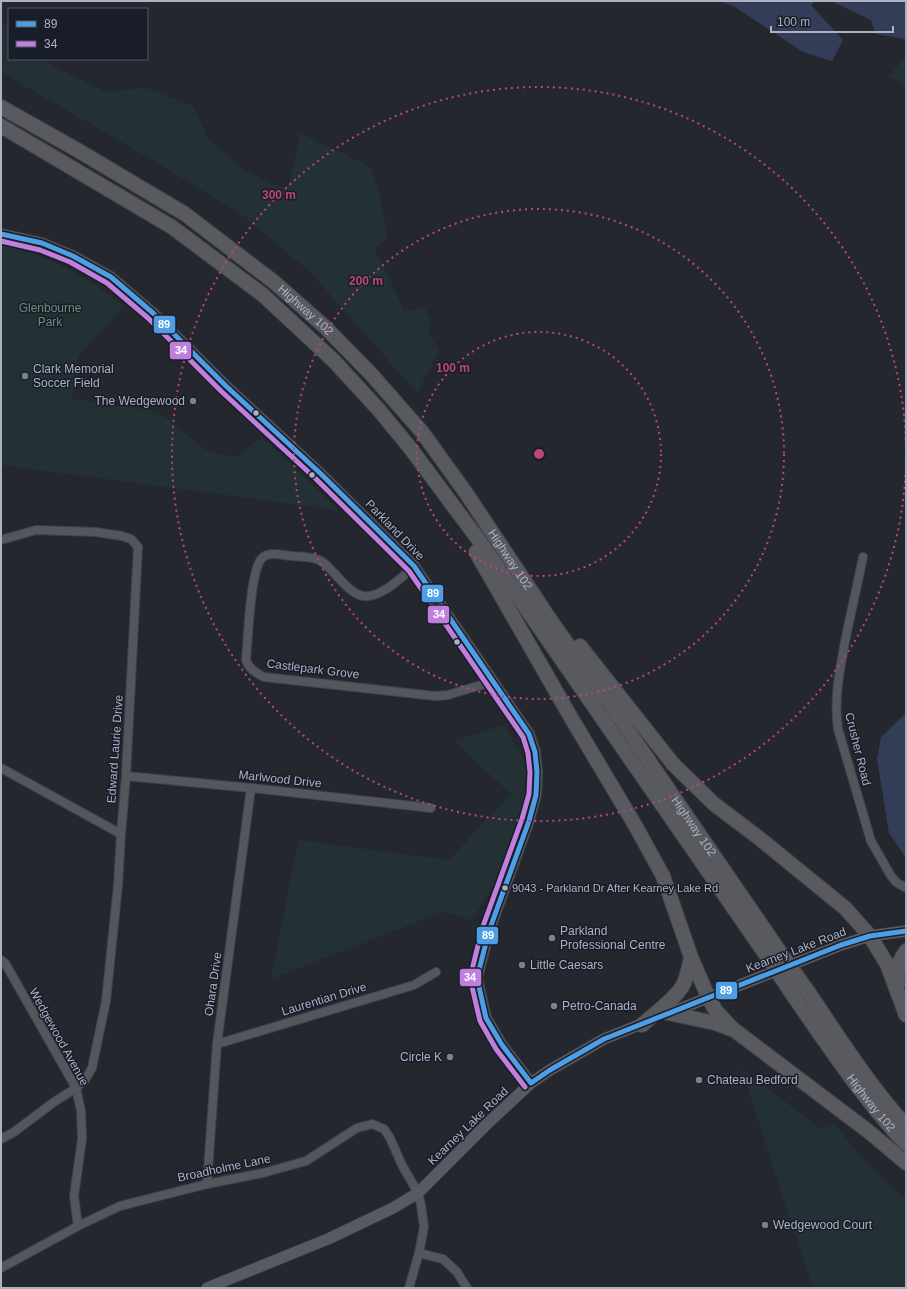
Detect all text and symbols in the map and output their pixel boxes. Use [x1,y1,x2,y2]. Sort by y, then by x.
legend [8,8,148,60]
scale bar [771,8,893,34]
text: 100 m [777,15,810,29]
text: 89 [44,17,58,31]
text: 34 [44,37,58,51]
text: 300 m [262,188,296,202]
text: 200 m [349,274,383,288]
street label: Highway 102 [275,282,336,338]
park label: Glenbourne Park [19,301,82,329]
line badge: 89 [153,315,176,334]
text: 89 [158,318,170,330]
line badge: 34 [169,341,192,360]
text: 34 [175,344,188,356]
text: 100 m [436,361,470,375]
place label: Clark Memorial Soccer Field [33,362,114,390]
marker: Clark Memorial Soccer Field [20,371,30,381]
place label: The Wedgewood [94,394,185,408]
marker: The Wedgewood [188,396,198,406]
unlabelled marker [251,408,261,418]
centre of rings [532,447,546,461]
unlabelled marker [307,470,317,480]
street label: Parkland Drive [363,497,428,563]
street label: Highway 102 [485,527,535,593]
line badge: 89 [421,584,444,603]
text: 89 [427,587,439,599]
line badge: 34 [427,605,450,624]
text: 34 [433,608,446,620]
unlabelled marker [452,637,462,647]
street label: Castlepark Grove [266,656,361,682]
street label: Edward Laurie Drive [104,694,126,804]
street label: Crusher Road [842,711,874,787]
street label: Marlwood Drive [238,768,323,790]
street label: Highway 102 [668,794,719,859]
place label: 9043 - Parkland Dr After Kearney Lake Rd [512,882,718,894]
marker: 9043 - Parkland Dr After Kearney Lake Rd [500,883,510,893]
place label: Parkland Professional Centre [560,924,666,952]
street label: Kearney Lake Road [744,924,848,976]
line badge: 89 [476,926,499,945]
text: 89 [482,929,494,941]
marker: Parkland Professional Centre [547,933,557,943]
street label: Ohara Drive [202,951,224,1017]
place label: Little Caesars [530,958,603,972]
marker: Little Caesars [517,960,527,970]
line badge: 34 [459,968,482,987]
text: 34 [464,971,477,983]
street label: Laurentian Drive [280,979,368,1019]
line badge: 89 [715,981,738,1000]
text: 89 [720,984,732,996]
street label: Wedgewood Avenue [26,986,92,1089]
place label: Petro-Canada [562,999,637,1013]
marker: Petro-Canada [549,1001,559,1011]
place label: Circle K [400,1050,442,1064]
marker: Circle K [445,1052,455,1062]
street label: Highway 102 [844,1071,898,1135]
place label: Chateau Bedford [707,1073,798,1087]
marker: Chateau Bedford [694,1075,704,1085]
street label: Kearney Lake Road [425,1084,511,1168]
street label: Broadholme Lane [176,1151,272,1185]
place label: Wedgewood Court [773,1218,873,1232]
marker: Wedgewood Court [760,1220,770,1230]

